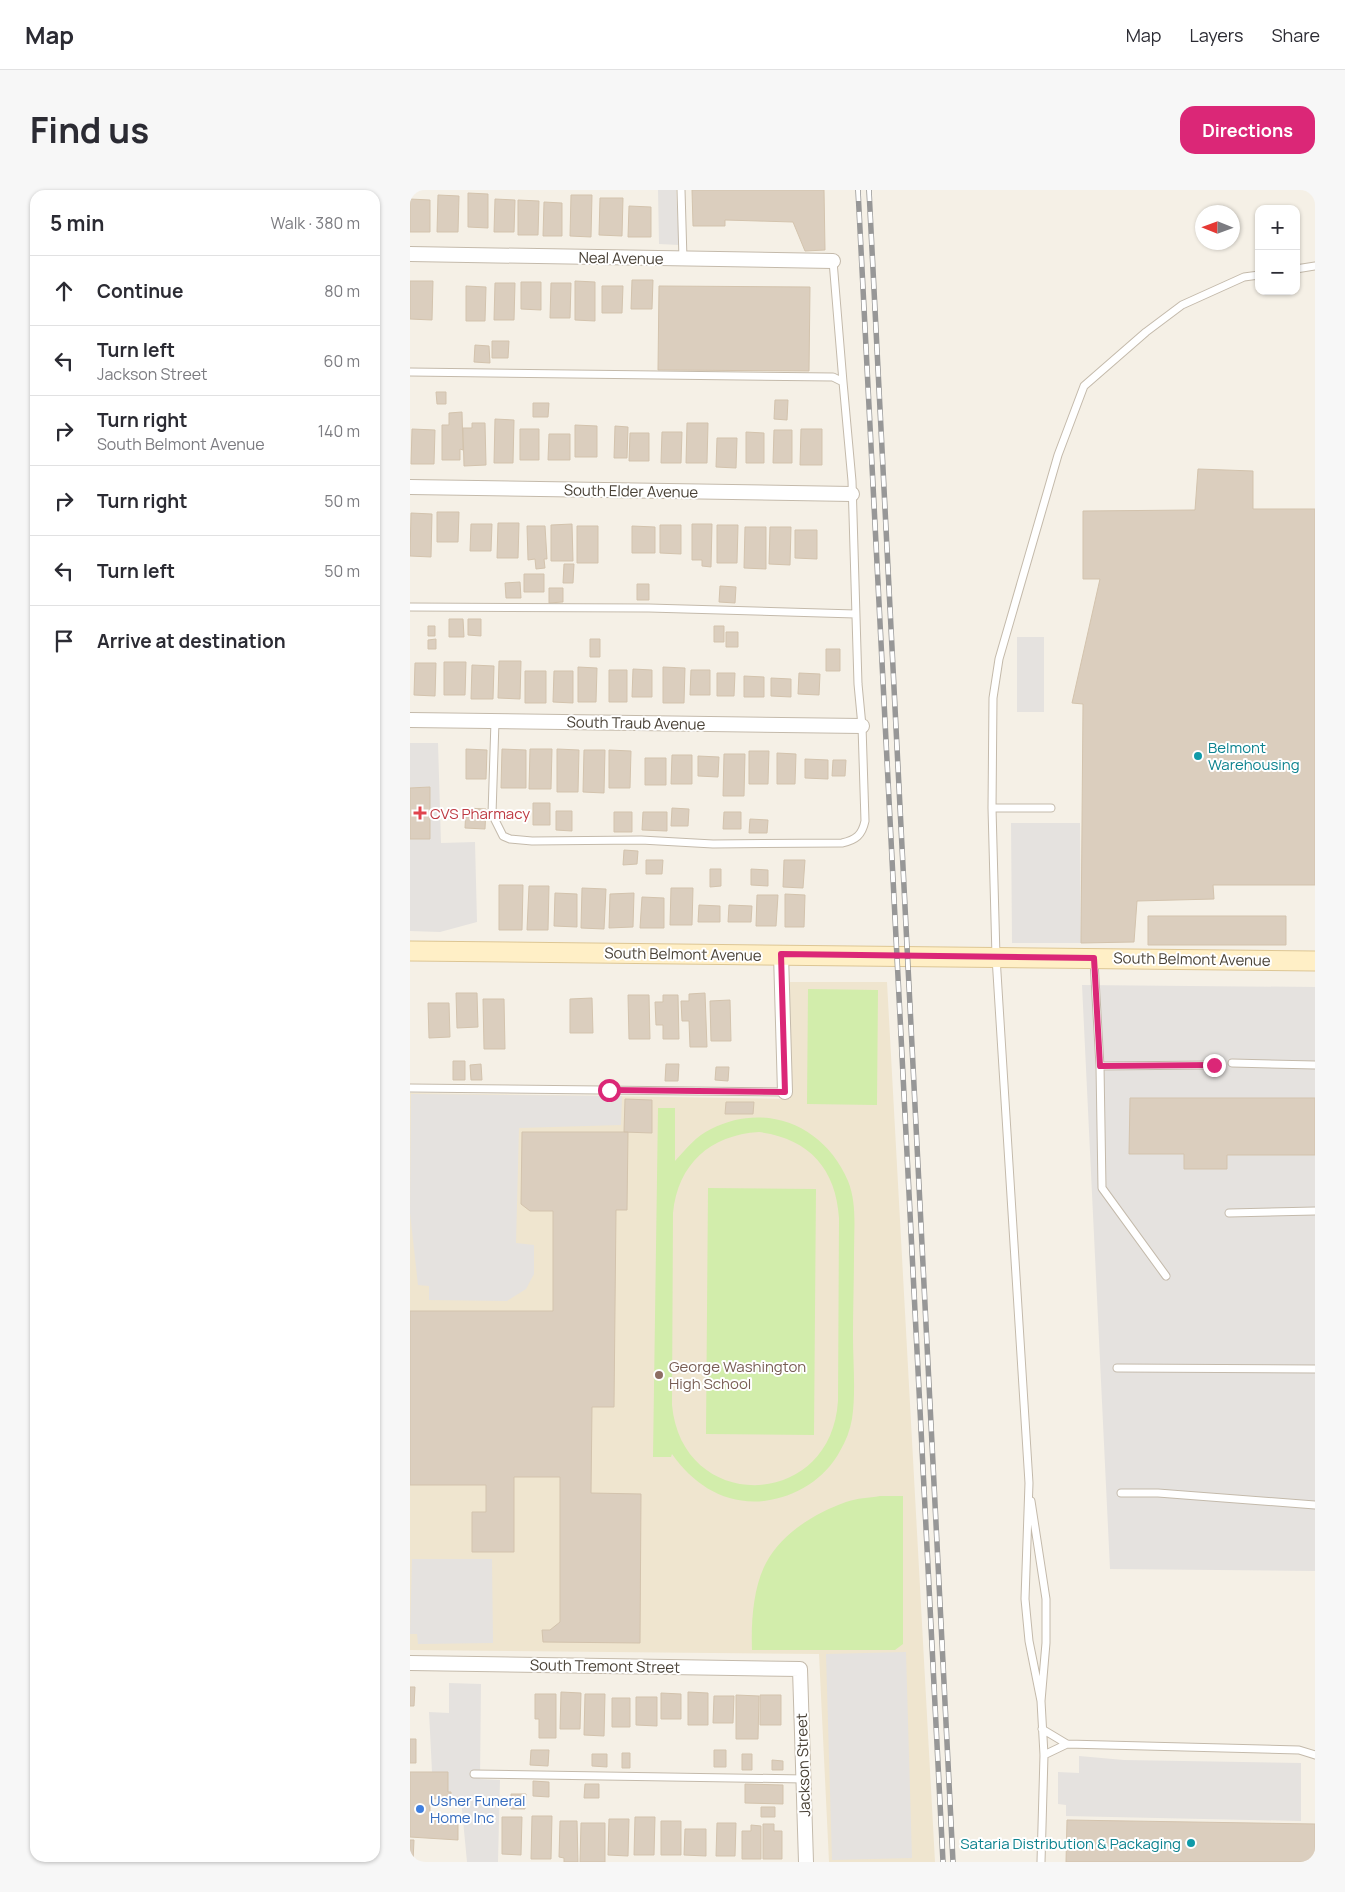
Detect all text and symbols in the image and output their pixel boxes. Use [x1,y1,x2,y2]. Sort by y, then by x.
text: Map [25,18,74,51]
text: Map [1126,23,1161,47]
text: Layers [1189,23,1243,47]
text: Share [1271,23,1320,47]
text: Find us [30,106,149,154]
button: Directions [1180,106,1315,154]
north arrow [1195,205,1240,250]
map controls [1255,205,1300,295]
button: + [1255,205,1300,250]
text: 5 min [50,209,104,237]
text: Walk · 380 m [271,212,360,234]
street label: Neal Avenue [578,247,664,269]
button: − [1255,250,1300,295]
icon: ahead [50,277,78,305]
text: Continue [97,278,183,304]
text: 80 m [324,280,360,302]
text: Turn left [97,337,175,363]
icon: left [50,347,78,375]
text: 60 m [324,350,360,372]
text: Jackson Street [97,363,208,385]
text: Turn right [97,407,187,433]
icon: right [50,417,78,445]
text: 140 m [318,420,360,442]
text: South Belmont Avenue [97,433,265,455]
street label: South Elder Avenue [564,479,699,503]
icon: right [50,487,78,515]
text: Turn right [97,488,187,514]
text: 50 m [324,490,360,512]
icon: left [50,557,78,585]
text: Turn left [97,558,175,584]
text: 50 m [324,560,360,582]
icon: arrive [50,627,78,655]
text: Arrive at destination [97,628,286,654]
street label: South Traub Avenue [566,711,706,735]
place label: Belmont Warehousing [1208,737,1300,775]
marker: Belmont Warehousing [1192,750,1204,762]
place label: CVS Pharmacy [430,803,530,824]
marker: CVS Pharmacy [414,807,426,819]
street label: South Belmont Avenue [604,942,762,966]
street label: South Belmont Avenue [1113,947,1271,971]
route end [1203,1054,1226,1077]
route start [598,1079,621,1102]
place label: George Washington High School [669,1356,806,1394]
marker: George Washington High School [653,1369,665,1381]
street label: South Tremont Street [530,1654,680,1678]
street label: Jackson Street [791,1713,815,1817]
place label: Usher Funeral Home Inc [430,1790,526,1828]
marker: Usher Funeral Home Inc [414,1803,426,1815]
place label: Sataria Distribution & Packaging [960,1833,1181,1854]
marker: Sataria Distribution & Packaging [1185,1837,1197,1849]

